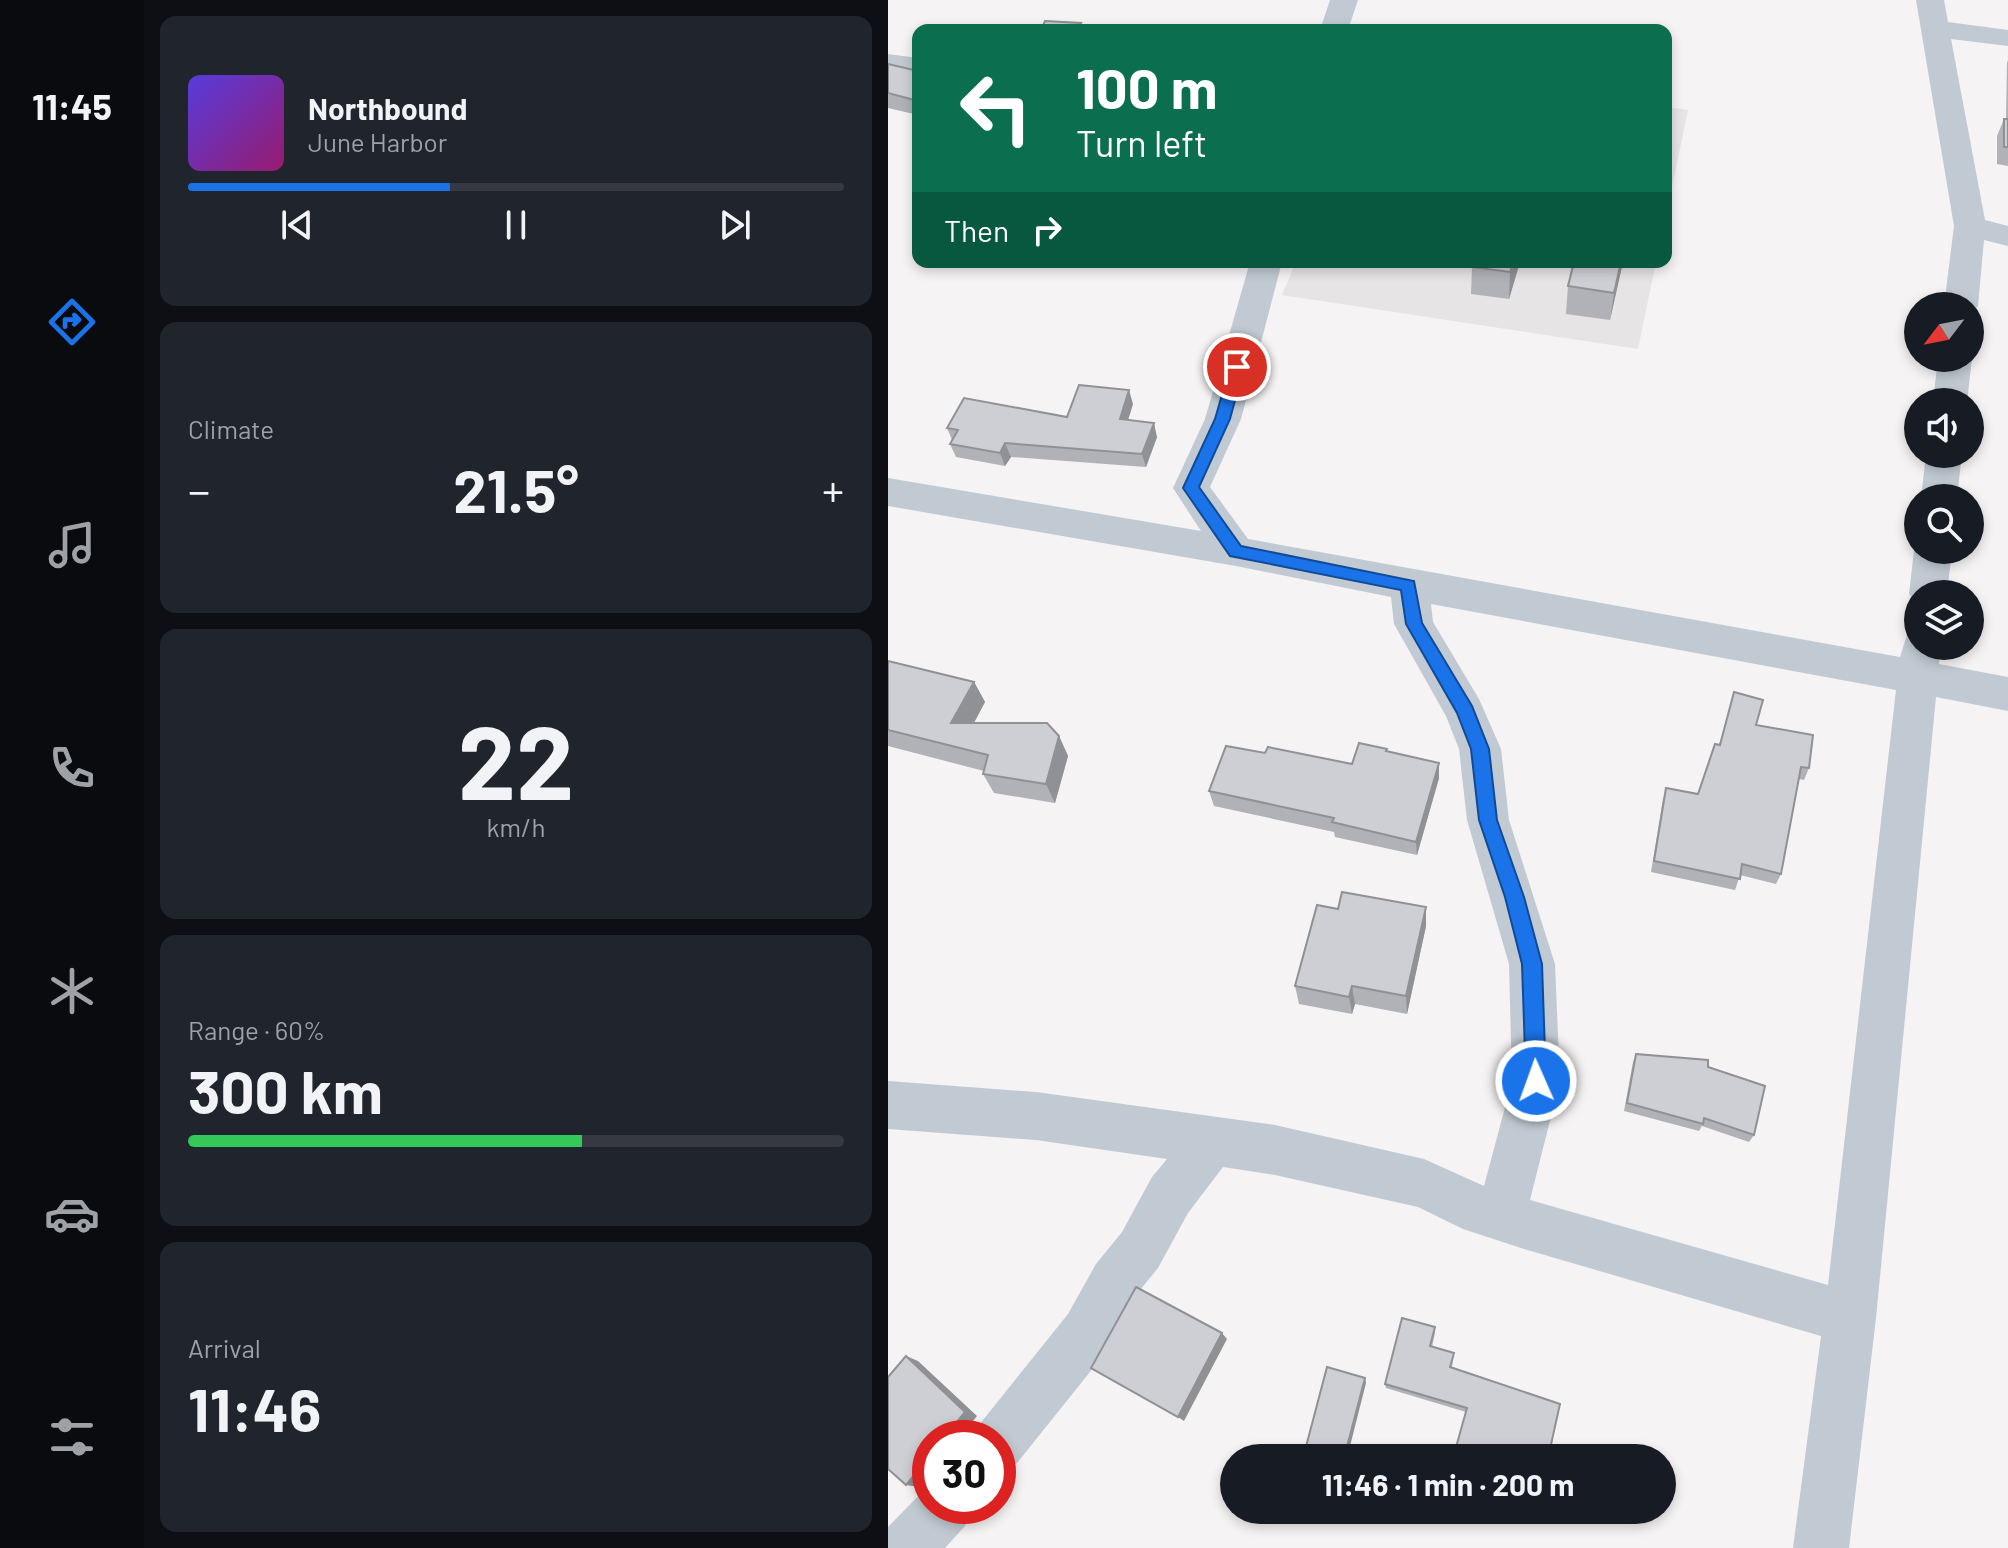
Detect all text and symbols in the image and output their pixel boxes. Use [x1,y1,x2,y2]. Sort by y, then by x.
text: 100 m [1076,53,1218,120]
icon: left [944,56,1048,160]
text: 11:45 [32,84,112,127]
text: Northbound [308,90,467,126]
text: Turn left [1076,121,1207,164]
text: June Harbor [308,126,447,157]
icon: previous [275,203,319,247]
icon: pause [494,203,538,247]
icon: next [713,203,757,247]
icon: right [1025,208,1069,252]
text: Then [944,212,1009,248]
north arrow [1904,292,1984,372]
map controls [1904,292,1984,660]
icon: directions [44,294,100,350]
pin [1203,333,1271,401]
icon: arrive [1215,345,1259,389]
button: sound [1904,388,1984,468]
text: Climate [188,413,274,444]
text: 21.5° [453,453,579,525]
text: − [188,463,210,516]
text: + [822,463,844,516]
button: search [1904,484,1984,564]
icon: music [44,517,100,573]
button: layers [1904,580,1984,660]
text: 22 [458,696,574,821]
icon: phone [44,740,100,796]
text: km/h [487,811,545,842]
icon: climate [44,963,100,1019]
text: Range · 60% [188,1014,325,1045]
position arrow [1494,1039,1578,1123]
text: 300 km [188,1054,383,1126]
icon: car [44,1186,100,1242]
text: Arrival [188,1332,261,1363]
text: 11:46 [188,1372,321,1444]
icon: filters [44,1409,100,1465]
speed limit sign: 30 [912,1420,1016,1524]
text: 11:46 · 1 min · 200 m [1322,1466,1574,1502]

